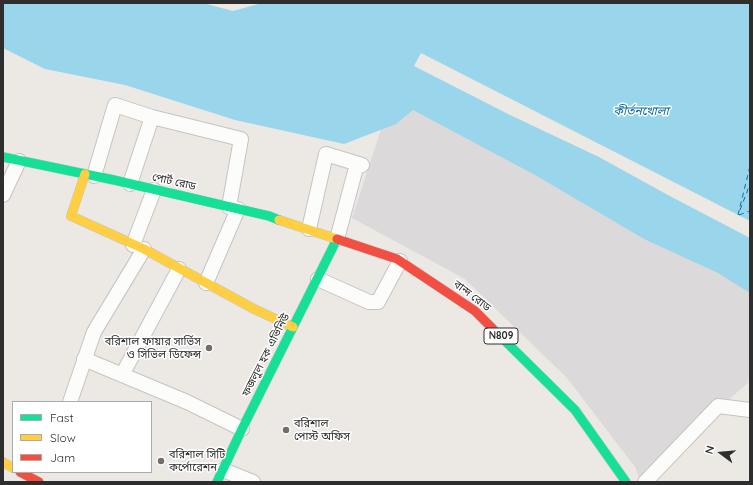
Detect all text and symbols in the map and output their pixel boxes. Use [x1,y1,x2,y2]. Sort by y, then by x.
water label: কীর্তনখোলা [613,104,669,118]
street label: পোর্ট রোড [151,171,197,193]
street label: বান্দ রোড [451,278,493,314]
street label: ফজলুল হক এভিনিউ [239,311,293,399]
road number: N809 [484,328,518,344]
place label: বরিশাল ফায়ার সার্ভিস ও সিভিল ডিফেন্স [105,335,201,361]
marker: বরিশাল ফায়ার সার্ভিস ও সিভিল ডিফেন্স [204,343,214,353]
legend [12,401,152,473]
text: Fast [50,410,74,425]
place label: বরিশাল পোস্ট অফিস [294,417,350,443]
marker: বরিশাল পোস্ট অফিস [281,425,291,435]
text: Slow [50,430,76,445]
north arrow [701,433,741,473]
text: N [702,444,717,456]
place label: বরিশাল সিটি কর্পোরেশন [169,448,225,474]
text: Jam [50,450,75,465]
marker: বরিশাল সিটি কর্পোরেশন [156,456,166,466]

